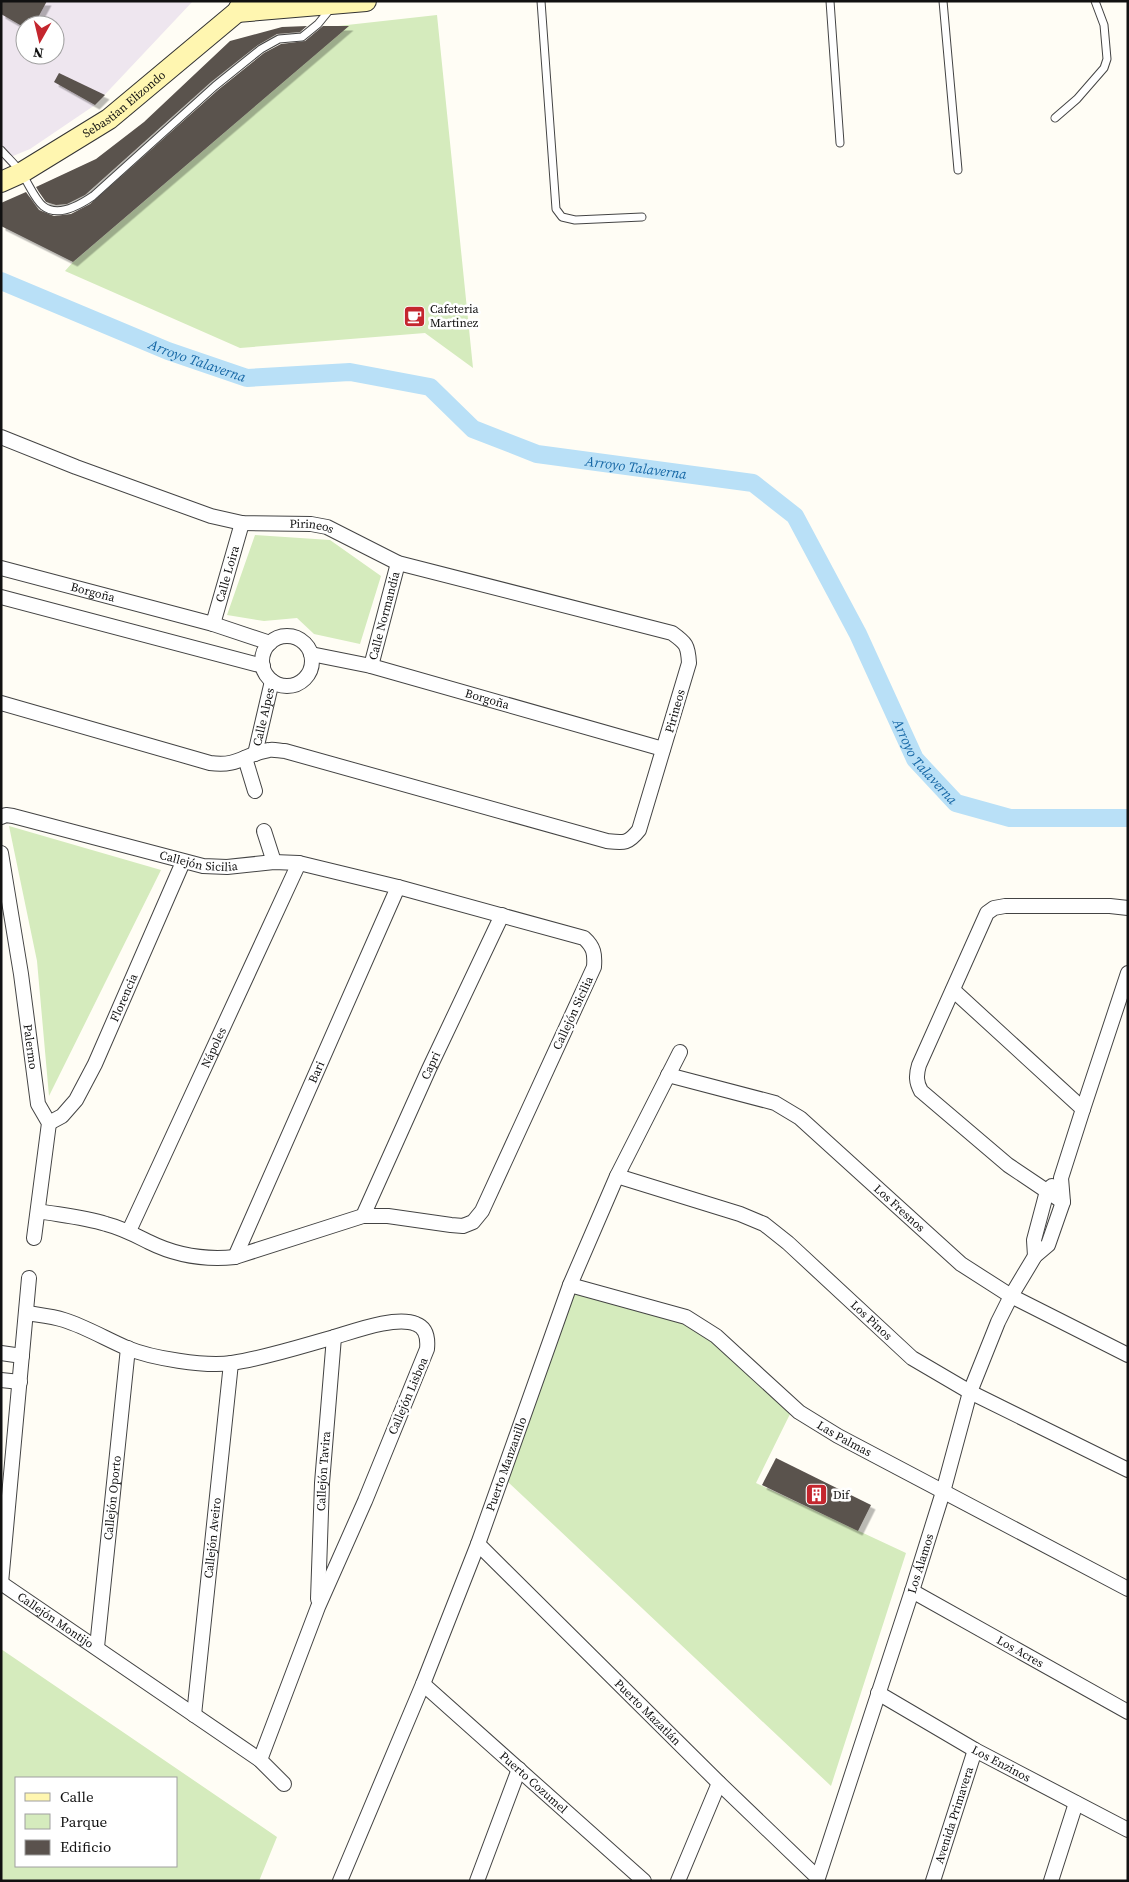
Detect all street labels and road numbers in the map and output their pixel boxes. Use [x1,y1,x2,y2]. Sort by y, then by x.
street label: Sebastian Elizondo [79,67,169,141]
street label: Pirineos [289,516,337,537]
street label: Calle Loira [212,543,243,604]
street label: Calle Normandía [365,569,404,662]
street label: Borgoña [69,579,118,606]
street label: Borgoña [463,685,512,713]
street label: Calle Alpes [249,686,278,748]
street label: Pirineos [661,687,689,735]
street label: Callejón Sicilia [158,847,239,875]
street label: Florencia [106,970,142,1024]
street label: Callejón Sicilia [549,973,597,1052]
street label: Palermo [20,1023,41,1071]
street label: Nápoles [197,1025,230,1070]
street label: Capri [417,1049,444,1082]
street label: Bari [305,1058,328,1086]
street label: Los Fresnos [870,1181,928,1236]
street label: Los Pinos [847,1297,896,1344]
street label: Callejón Lisboa [385,1354,432,1437]
street label: Puerto Manzanillo [482,1414,531,1513]
street label: Las Palmas [814,1417,874,1460]
street label: Callejón Tavira [313,1430,334,1511]
street label: Callejón Oporto [100,1454,125,1541]
street label: Callejón Aveiro [200,1496,225,1579]
street label: Los Álamos [904,1532,937,1595]
street label: Callejón Montijo [14,1589,97,1652]
street label: Los Acres [994,1632,1047,1671]
street label: Puerto Mazatlán [611,1676,684,1749]
street label: Los Enzinos [969,1742,1033,1786]
street label: Puerto Cozumel [496,1748,571,1817]
street label: Avenida Primavera [931,1764,977,1866]

